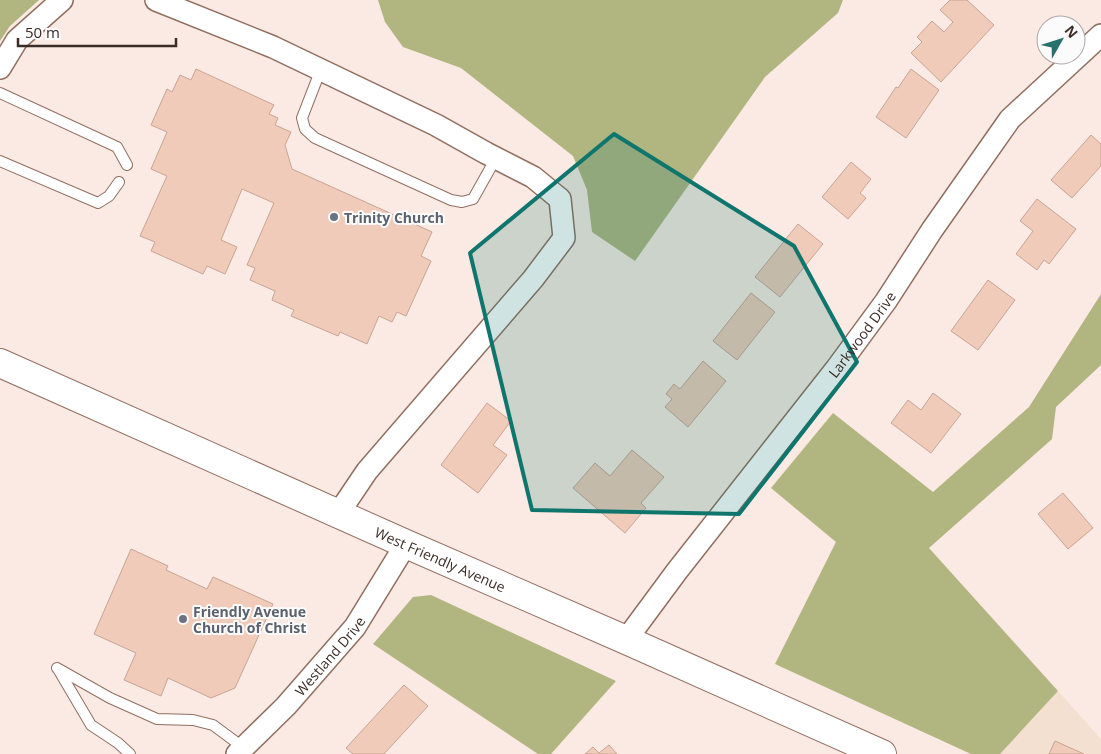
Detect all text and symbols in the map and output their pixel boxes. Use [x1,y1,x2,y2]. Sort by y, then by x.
scale bar [18,15,175,47]
north arrow [1036,15,1086,65]
text: N [1061,21,1082,42]
text: 50 m [25,22,60,42]
place label: Trinity Church [344,208,444,227]
marker: Trinity Church [328,211,340,223]
street label: Larkwood Drive [824,287,899,381]
street label: West Friendly Avenue [372,522,509,596]
place label: Friendly Avenue Church of Christ [193,602,306,637]
marker: Friendly Avenue Church of Christ [177,613,189,625]
street label: Westland Drive [290,613,369,699]

